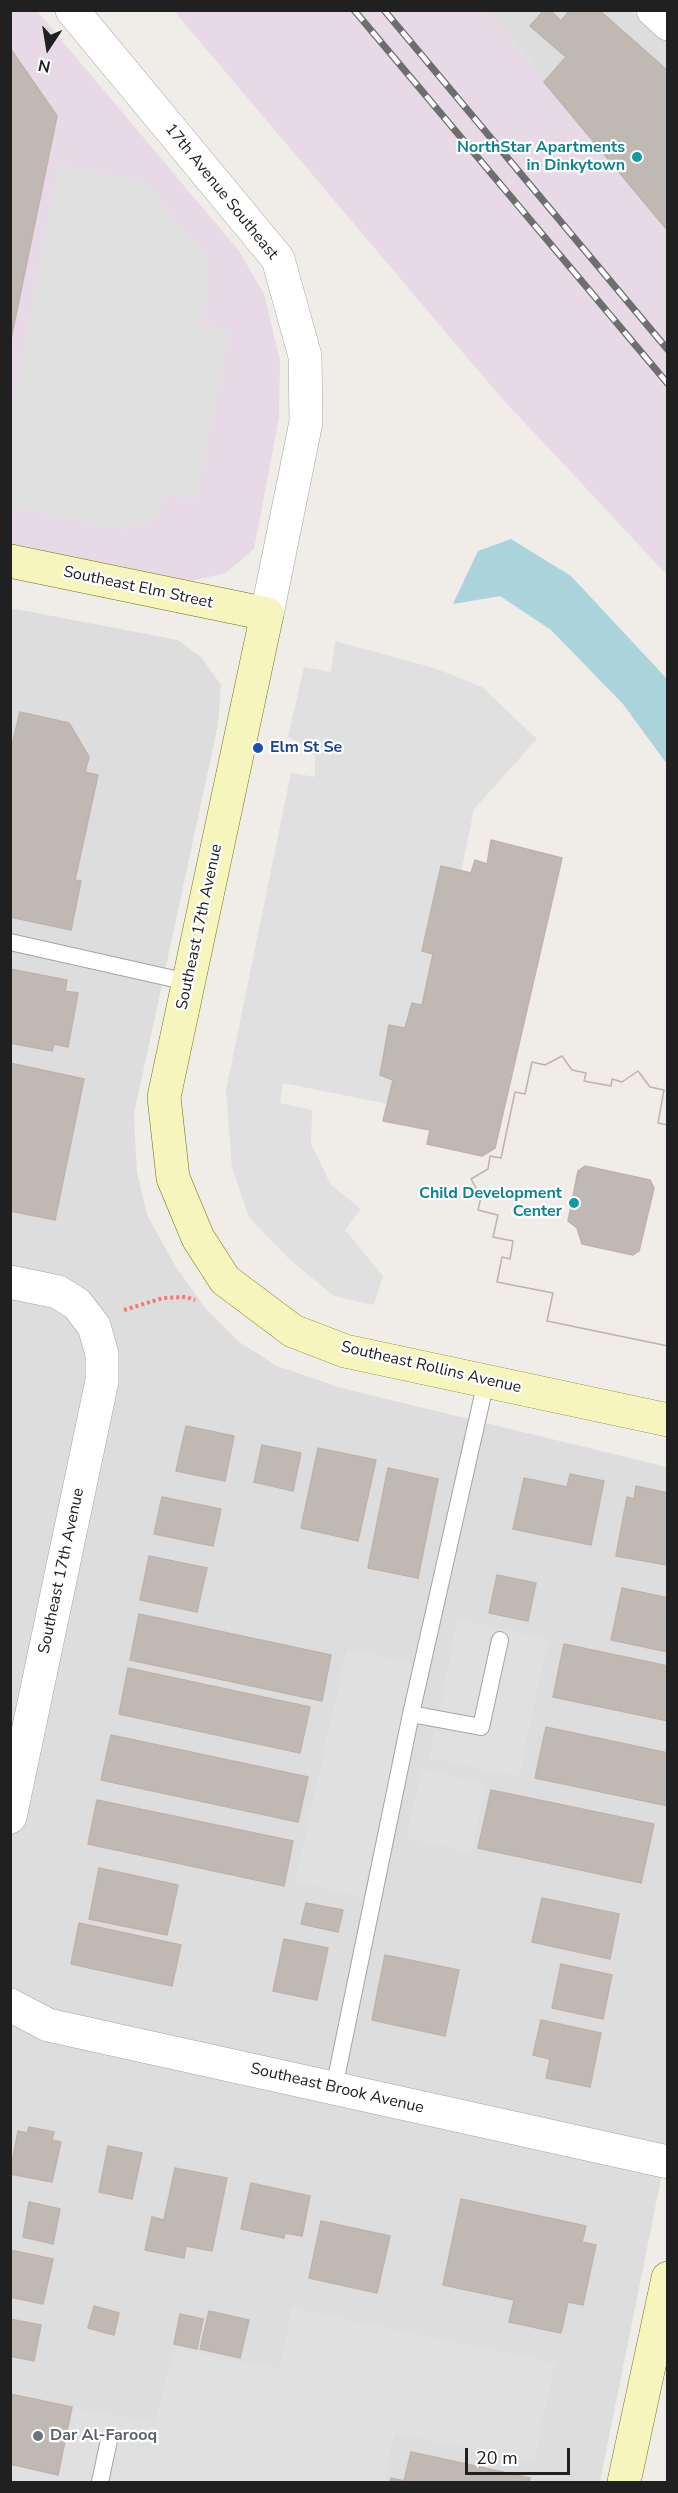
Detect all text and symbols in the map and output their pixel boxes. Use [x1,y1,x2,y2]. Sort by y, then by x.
north arrow [18,18,78,78]
text: N [36,54,52,78]
street label: 17th Avenue Southeast [160,120,282,264]
place label: NorthStar Apartments in Dinkytown [457,138,625,176]
marker: NorthStar Apartments in Dinkytown [630,150,644,164]
street label: Southeast Elm Street [62,563,214,613]
place label: Elm St Se [270,738,342,758]
marker: Elm St Se [251,741,265,755]
street label: Southeast 17th Avenue [173,842,227,1012]
place label: Child Development Center [419,1184,562,1222]
marker: Child Development Center [567,1196,581,1210]
street label: Southeast Rollins Avenue [339,1338,523,1398]
street label: Southeast 17th Avenue [35,1486,89,1656]
street label: Southeast Brook Avenue [248,2060,426,2118]
place label: Dar Al-Farooq [50,2426,157,2446]
marker: Dar Al-Farooq [31,2429,45,2443]
scale bar [468,2436,573,2474]
text: 20 m [476,2446,518,2470]

